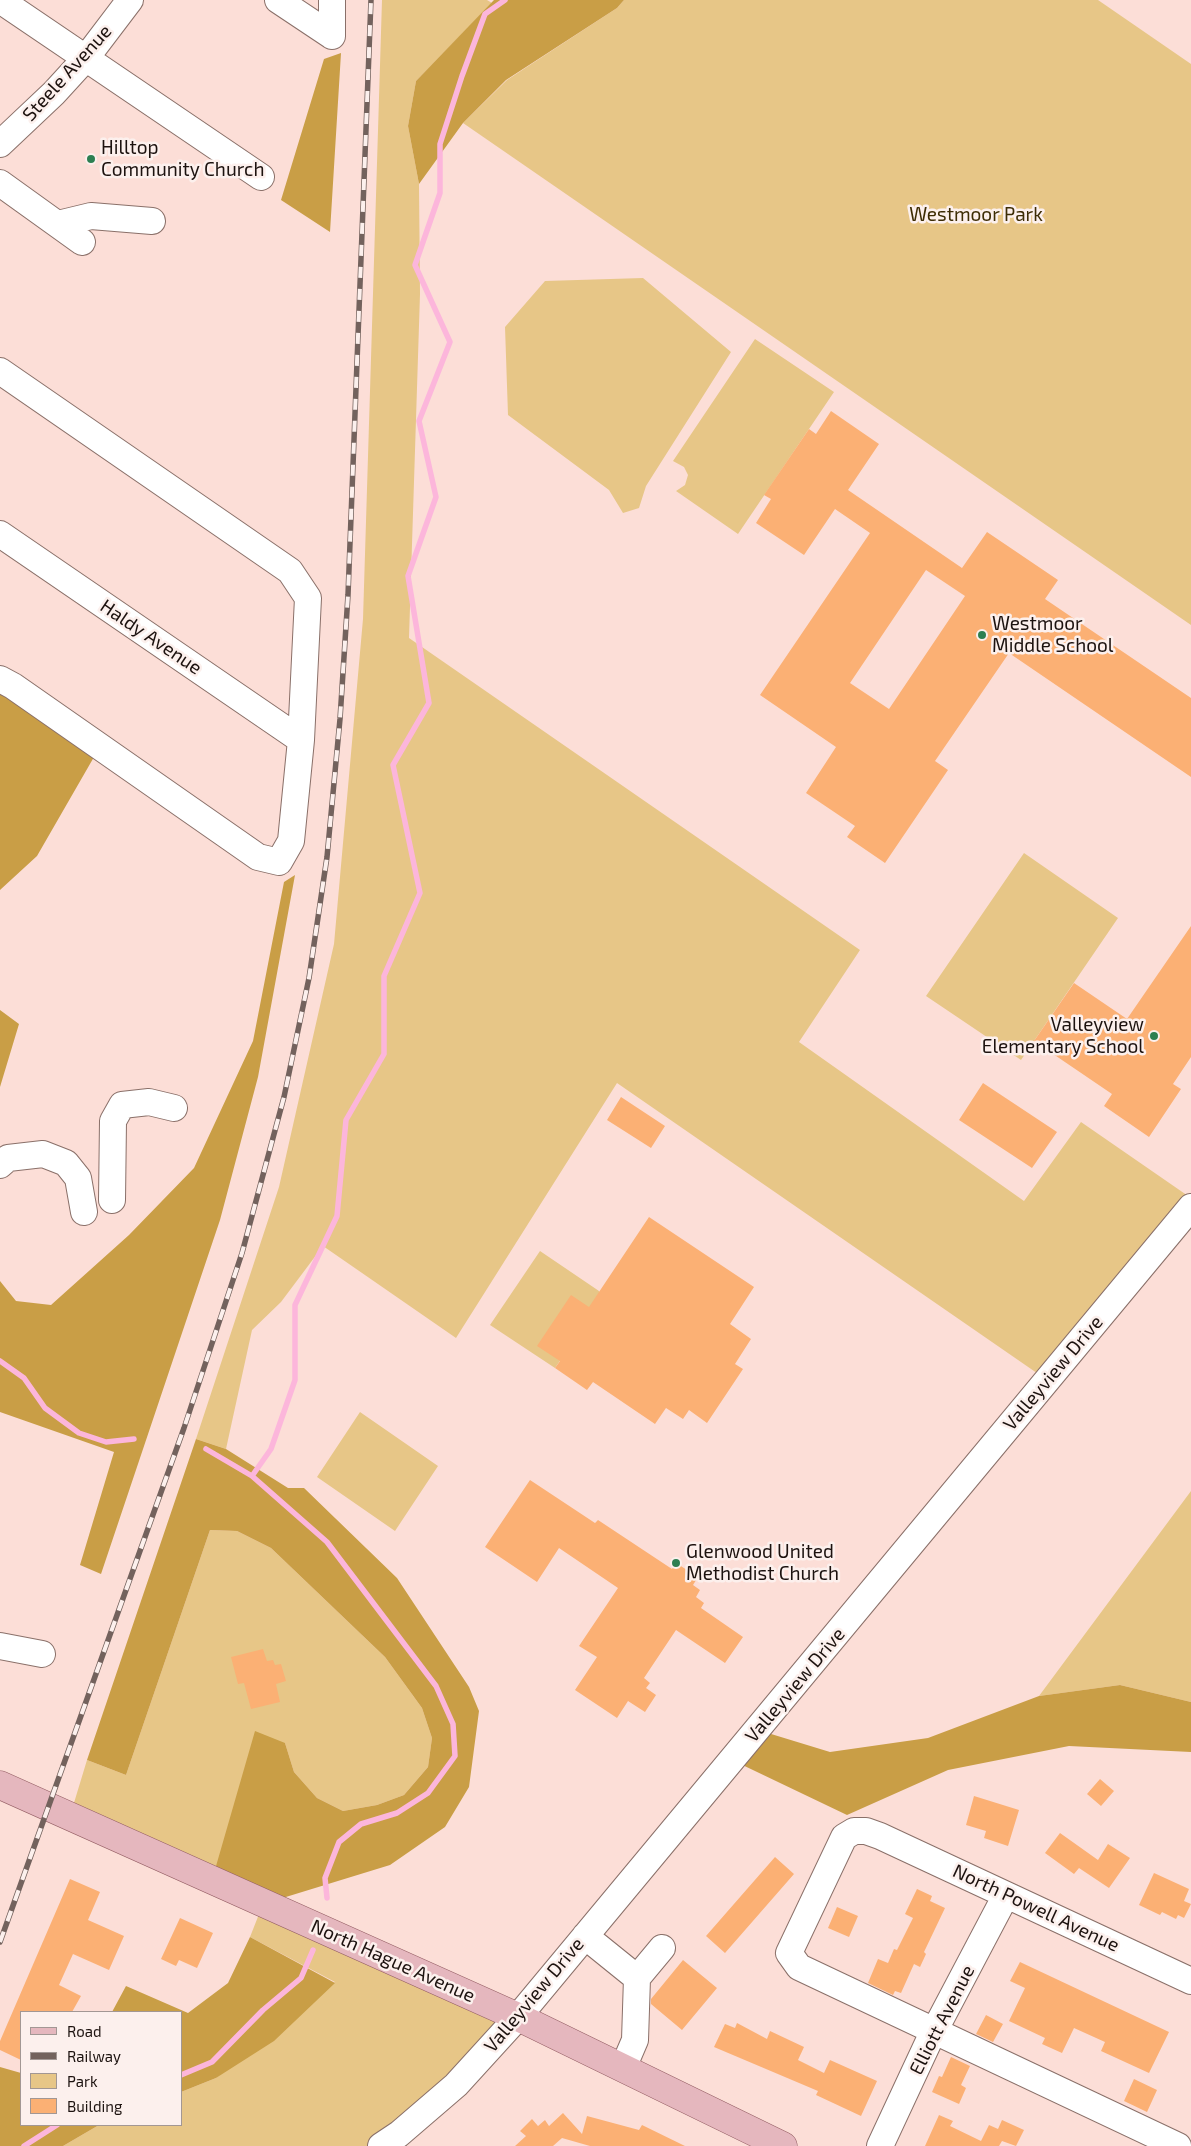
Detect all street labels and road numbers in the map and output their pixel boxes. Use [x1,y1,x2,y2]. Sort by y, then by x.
street label: Steele Avenue [18,20,116,126]
street label: Haldy Avenue [96,595,206,679]
street label: Valleyview Drive [998,1311,1108,1435]
street label: Valleyview Drive [740,1623,850,1747]
street label: North Powell Avenue [949,1859,1123,1957]
street label: North Hague Avenue [308,1915,478,2007]
street label: Valleyview Drive [479,1933,589,2057]
street label: Elliott Avenue [905,1961,979,2079]

